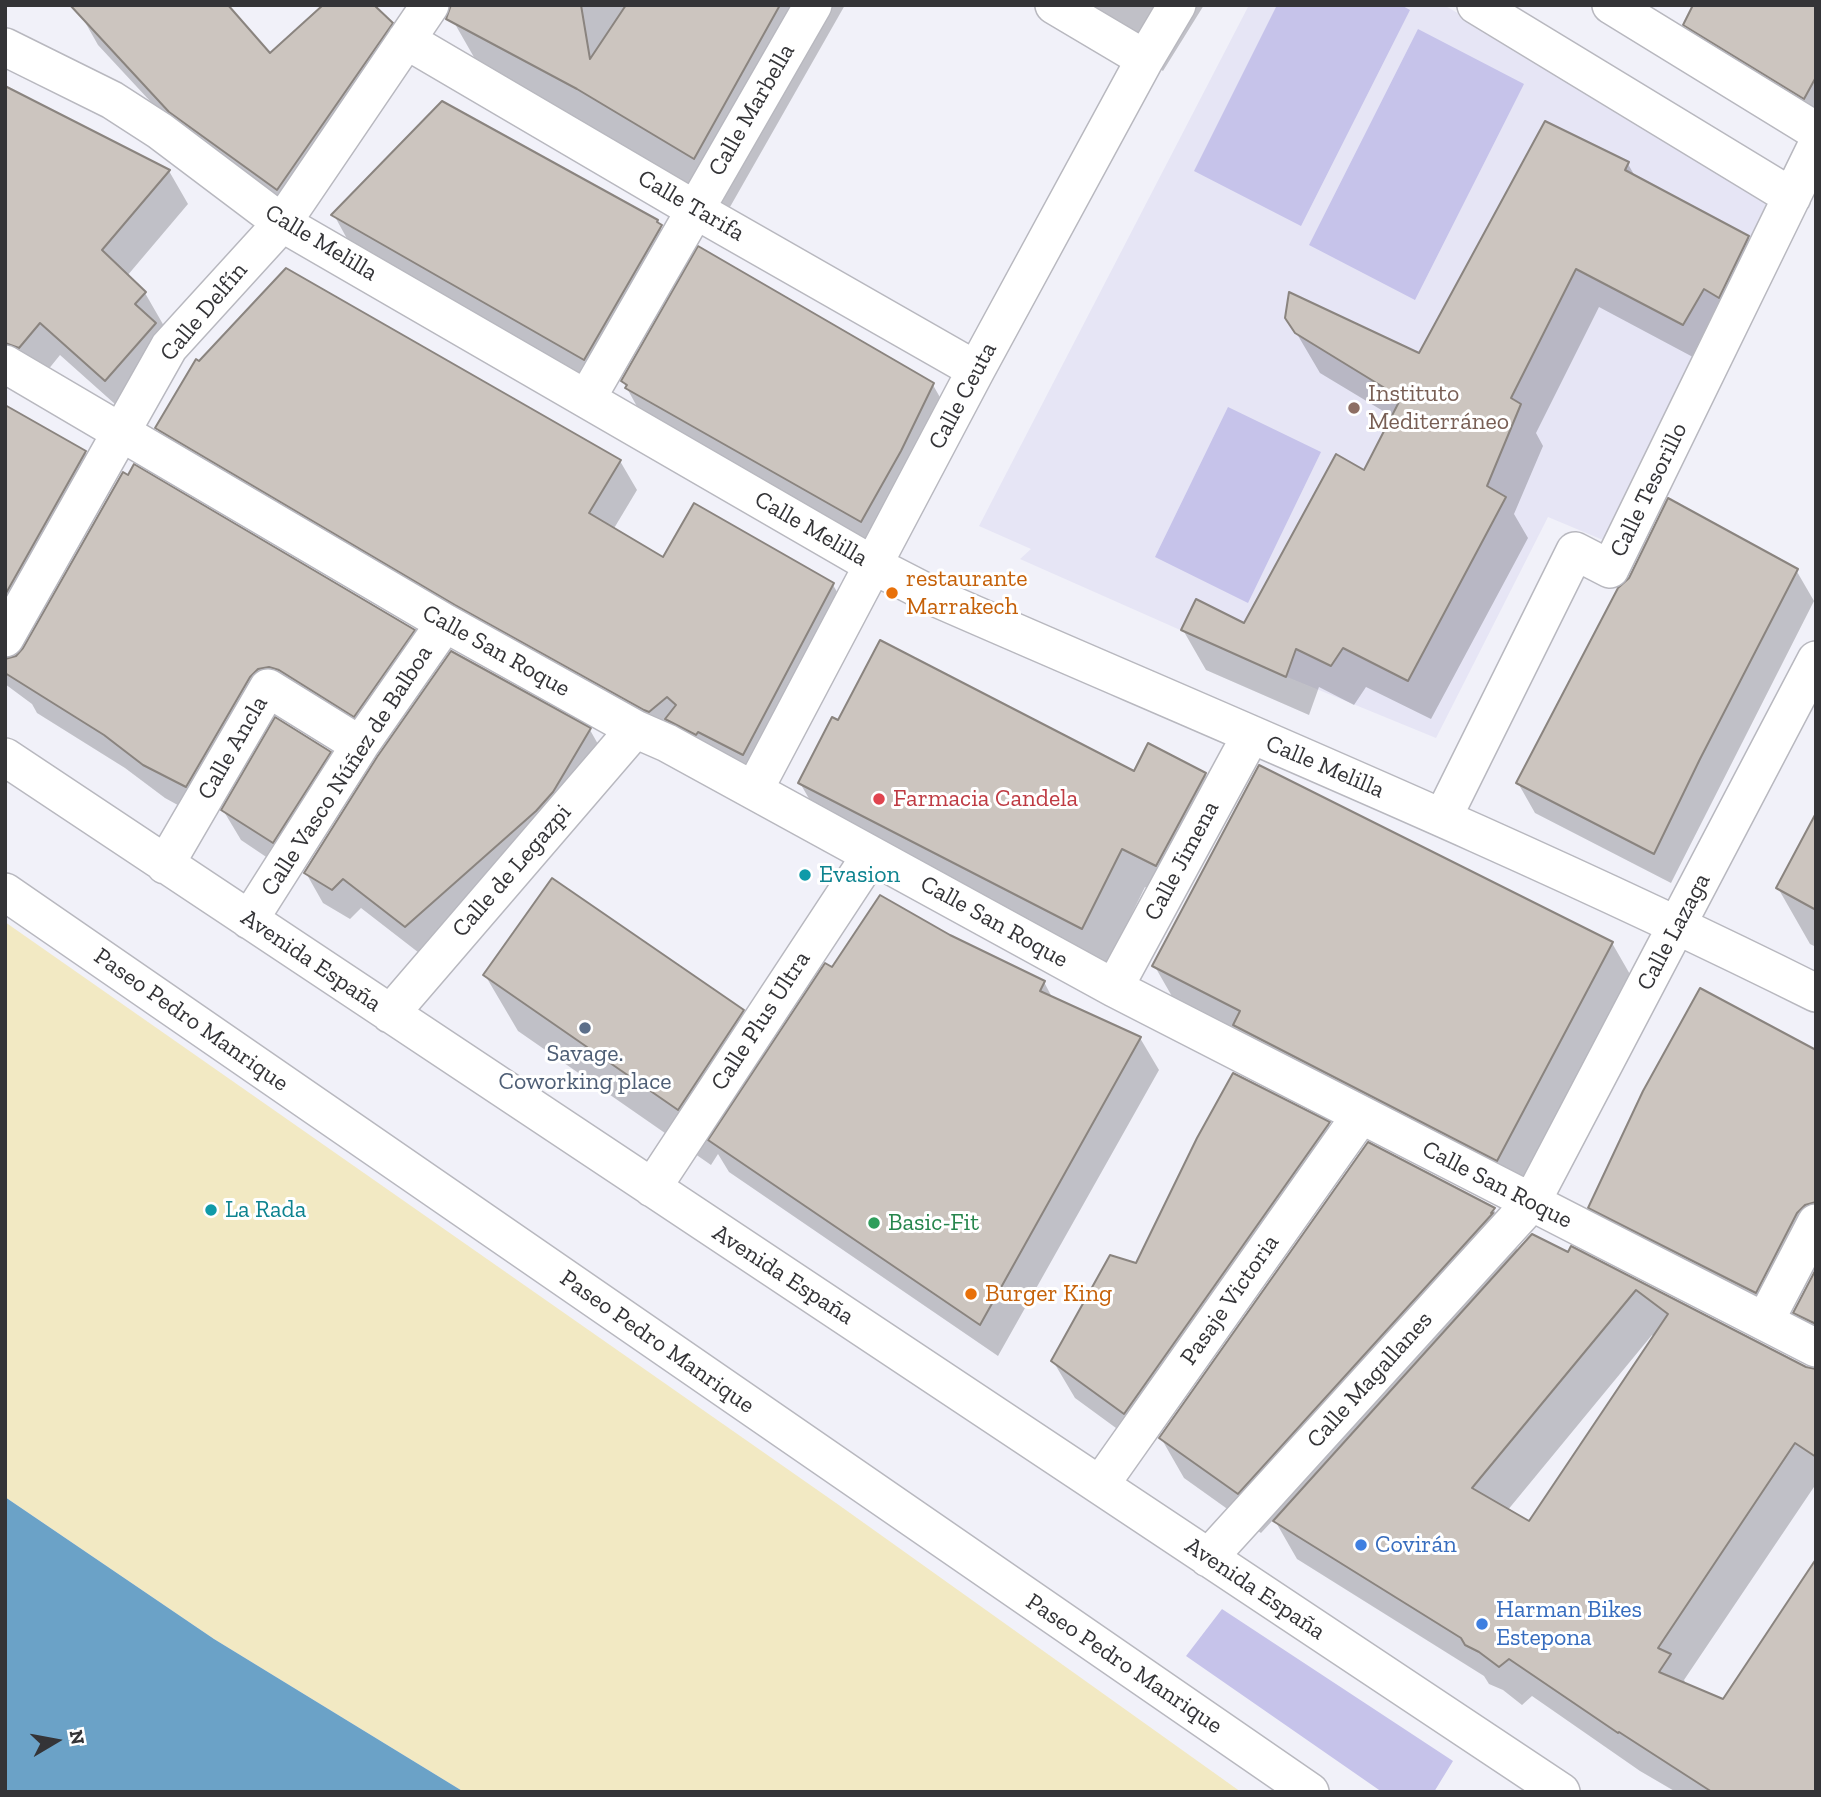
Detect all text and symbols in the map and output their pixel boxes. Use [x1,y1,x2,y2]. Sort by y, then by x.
street label: Calle Marbella [703,39,801,181]
street label: Calle Tarifa [633,164,749,248]
street label: Calle Melilla [260,198,382,288]
street label: Calle Delfín [154,257,254,367]
street label: Calle Ceuta [923,337,1003,455]
place label: Instituto Mediterráneo [1368,380,1509,436]
marker: Instituto Mediterráneo [1346,400,1362,416]
street label: Calle Tesorillo [1604,418,1694,562]
street label: Calle Melilla [749,485,873,573]
place label: restaurante Marrakech [906,565,1027,621]
marker: restaurante Marrakech [884,585,900,601]
street label: Calle San Roque [417,599,575,703]
street label: Calle Vasco Núñez de Balboa [255,640,439,902]
street label: Calle Ancla [192,691,274,805]
street label: Calle Melilla [1261,729,1389,805]
place label: Farmacia Candela [893,785,1078,813]
marker: Farmacia Candela [871,791,887,807]
street label: Calle Jimena [1138,796,1226,926]
street label: Calle de Legazpi [446,799,578,943]
place label: Evasion [819,861,900,889]
marker: Evasion [797,867,813,883]
street label: Calle Lazaga [1631,868,1717,996]
street label: Calle San Roque [915,870,1073,974]
street label: Avenida España [235,903,387,1019]
street label: Paseo Pedro Manrique [88,942,294,1098]
street label: Calle Plus Ultra [705,946,817,1096]
marker: Savage. Coworking place [577,1020,593,1036]
place label: Savage. Coworking place [498,1040,672,1096]
street label: Calle San Roque [1417,1135,1577,1235]
place label: La Rada [225,1196,306,1224]
marker: La Rada [203,1202,219,1218]
place label: Basic-Fit [888,1209,979,1237]
marker: Basic-Fit [866,1215,882,1231]
street label: Avenida España [707,1219,859,1331]
street label: Pasaje Victoria [1174,1229,1286,1371]
street label: Paseo Pedro Manrique [554,1264,760,1420]
place label: Burger King [985,1280,1112,1308]
marker: Burger King [963,1286,979,1302]
street label: Calle Magallanes [1301,1306,1439,1454]
street label: Avenida España [1179,1531,1331,1647]
place label: Covirán [1375,1531,1457,1559]
marker: Covirán [1353,1537,1369,1553]
street label: Paseo Pedro Manrique [1020,1587,1228,1741]
place label: Harman Bikes Estepona [1496,1596,1642,1652]
marker: Harman Bikes Estepona [1474,1616,1490,1632]
north arrow [21,1706,91,1776]
text: N [65,1728,90,1746]

